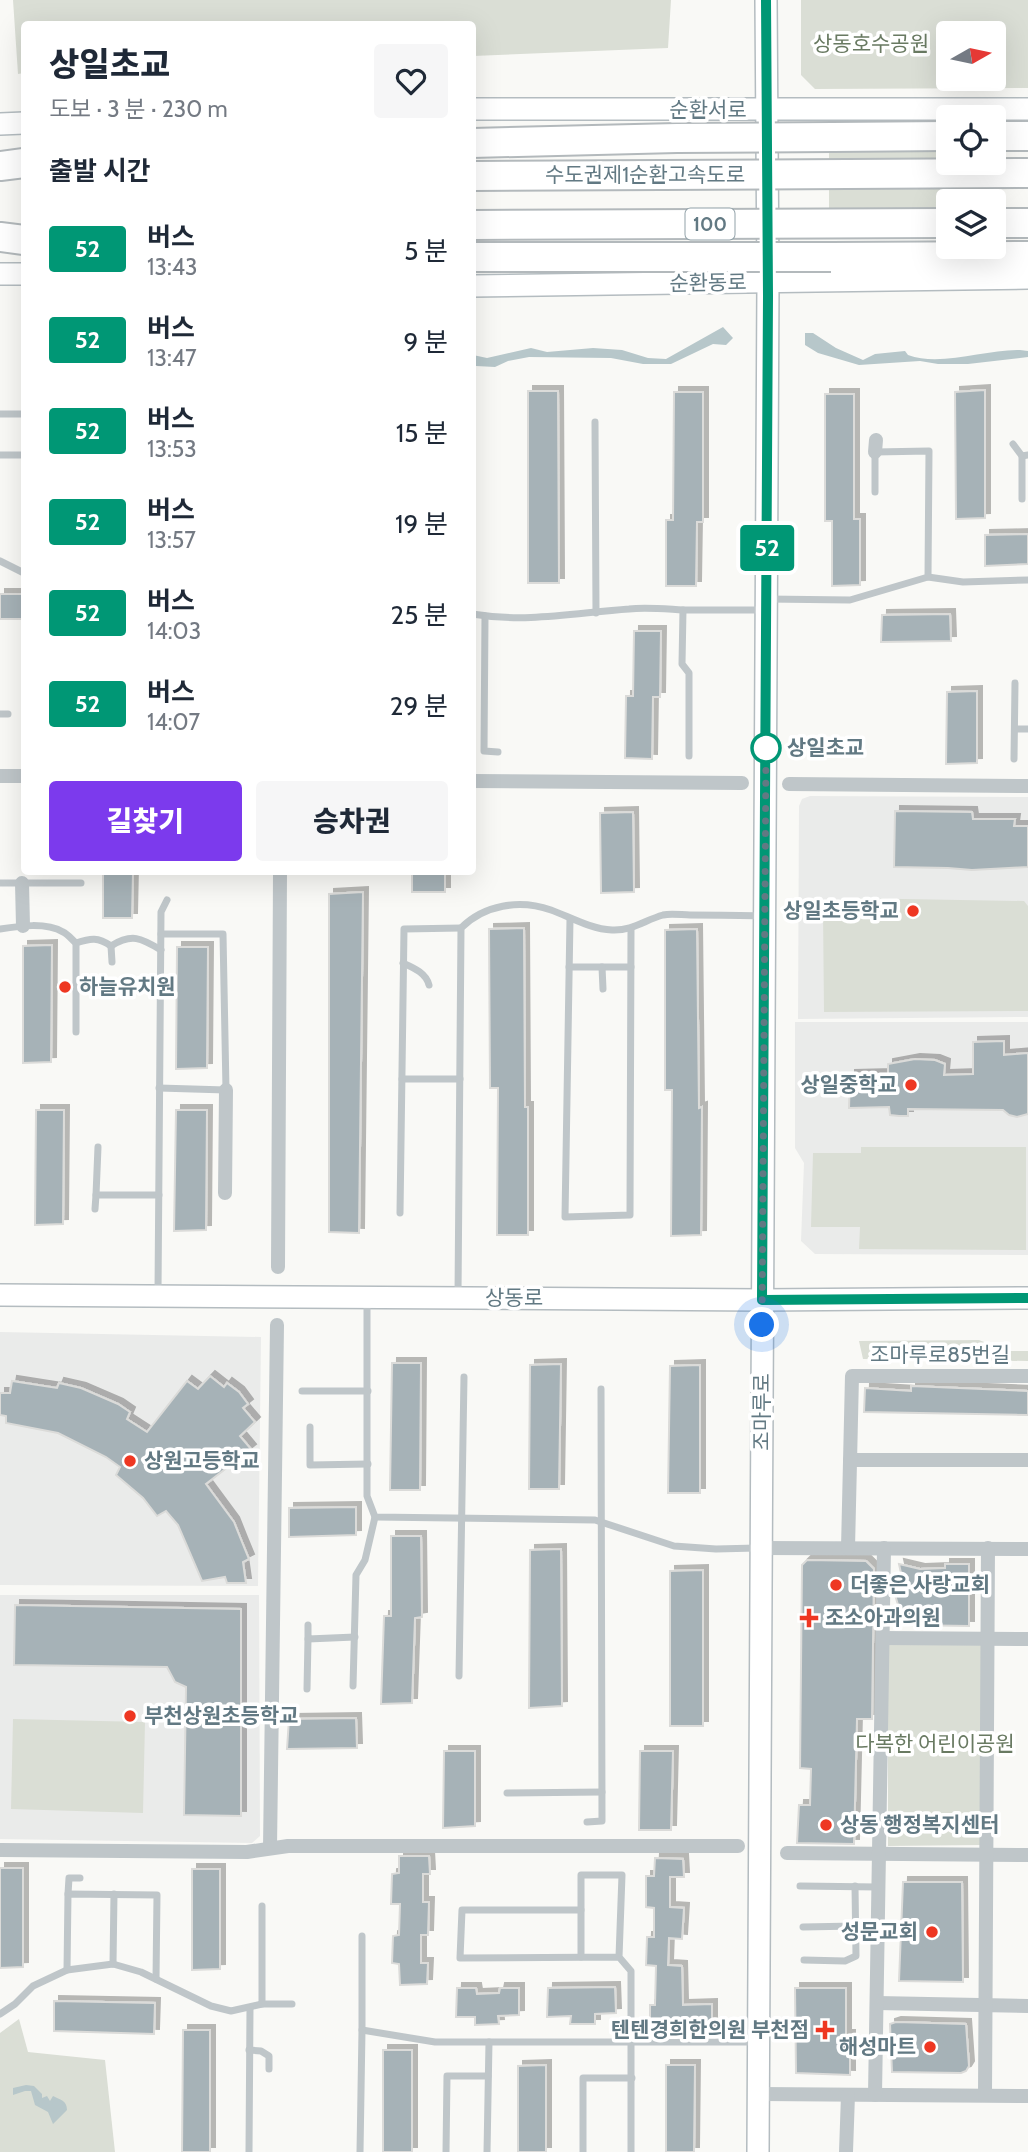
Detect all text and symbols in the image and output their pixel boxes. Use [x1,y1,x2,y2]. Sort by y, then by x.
north arrow [936,21,1006,91]
map controls [936,21,1006,259]
park label: 상동호수공원 [813,31,929,56]
text: 상일초교 [49,44,170,84]
button: heart [374,44,448,118]
text: 도보 · 3 분 · 230 m [49,95,228,123]
street label: 순환서로 [669,97,747,122]
button: locate [936,105,1006,175]
text: 출발 시간 [49,155,151,187]
street label: 수도권제1순환고속도로 [545,162,745,187]
button: layers [936,189,1006,259]
road number: 100 [686,208,734,240]
text: 버스 [147,221,195,253]
text: 52 [75,234,100,263]
text: 5 분 [404,235,448,267]
text: 13:43 [147,253,197,281]
street label: 순환동로 [669,269,747,296]
text: 버스 [147,312,195,344]
text: 52 [75,325,100,354]
text: 9 분 [403,326,448,358]
text: 13:47 [147,344,197,372]
text: 버스 [147,403,195,435]
text: 52 [75,416,100,445]
text: 15 분 [396,417,448,449]
text: 13:53 [147,435,197,463]
text: 버스 [147,494,195,526]
text: 52 [75,507,100,536]
text: 19 분 [395,508,448,540]
line badge: 52 [736,525,798,571]
text: 13:57 [147,526,196,554]
text: 52 [754,533,780,562]
text: 버스 [147,585,195,617]
text: 52 [75,598,100,627]
text: 25 분 [391,599,448,631]
text: 14:03 [147,617,201,645]
text: 버스 [147,676,195,708]
text: 52 [75,689,100,718]
text: 29 분 [390,690,448,722]
text: 14:07 [147,708,200,736]
marker: 상일초교 [751,733,781,763]
place label: 상일초교 [787,735,864,760]
button: 길찾기 [49,781,242,861]
button: 승차권 [256,781,448,861]
place label: 상일초등학교 [783,898,899,923]
marker: 상일초등학교 [905,903,921,919]
place label: 하늘유치원 [79,974,176,999]
marker: 하늘유치원 [57,979,73,995]
place label: 상일중학교 [800,1072,897,1097]
marker: 상일중학교 [903,1077,919,1093]
street label: 상동로 [485,1285,543,1310]
your location [744,1307,779,1342]
street label: 조마루로85번길 [870,1342,1010,1367]
street label: 조마루로 [749,1373,774,1451]
place label: 상원고등학교 [144,1448,260,1473]
marker: 상원고등학교 [122,1453,138,1469]
place label: 더좋은 사랑교회 [850,1572,990,1597]
marker: 더좋은 사랑교회 [828,1577,844,1593]
place label: 조소아과의원 [825,1605,941,1630]
marker: 조소아과의원 [799,1608,819,1628]
place label: 부천상원초등학교 [144,1703,299,1728]
marker: 부천상원초등학교 [122,1708,138,1724]
park label: 다복한 어린이공원 [855,1731,1015,1756]
place label: 상동 행정복지센터 [840,1812,999,1837]
marker: 상동 행정복지센터 [818,1817,834,1833]
place label: 성문교회 [841,1919,918,1944]
marker: 성문교회 [924,1924,940,1940]
place label: 텐텐경희한의원 부천점 [611,2017,809,2042]
marker: 텐텐경희한의원 부천점 [815,2020,835,2040]
place label: 해성마트 [839,2034,916,2059]
marker: 해성마트 [922,2039,938,2055]

